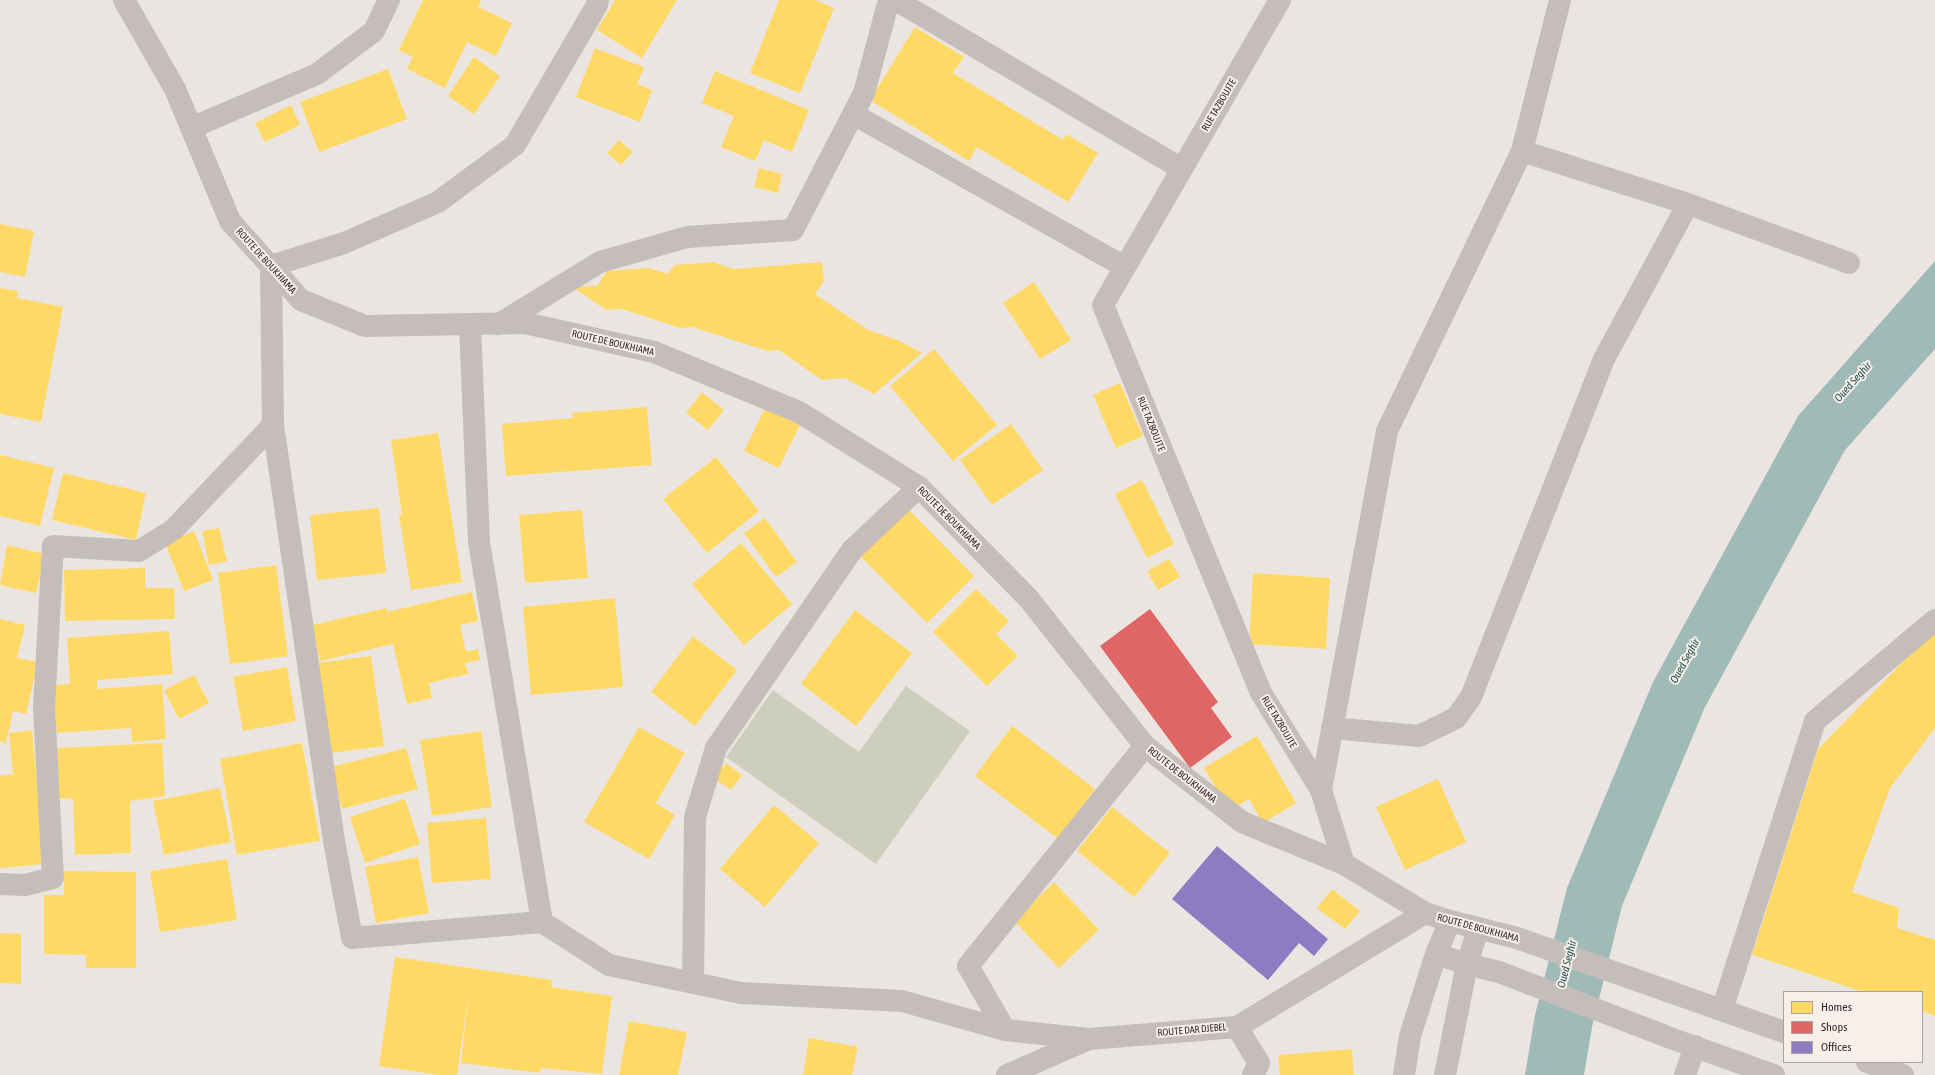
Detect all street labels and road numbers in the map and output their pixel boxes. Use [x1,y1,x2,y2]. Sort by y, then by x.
street label: RUE TAZBOUJTE [1199,77,1239,133]
street label: ROUTE DE BOUKHIAMA [233,226,299,296]
street label: ROUTE DE BOUKHIAMA [571,328,655,358]
street label: RUE TAZBOUJTE [1135,395,1167,453]
street label: ROUTE DE BOUKHIAMA [915,484,983,552]
street label: RUE TAZBOUJTE [1259,694,1299,750]
street label: ROUTE DE BOUKHIAMA [1145,744,1219,806]
street label: ROUTE DE BOUKHIAMA [1436,911,1520,945]
street label: ROUTE DAR DJEBEL [1157,1021,1227,1039]

